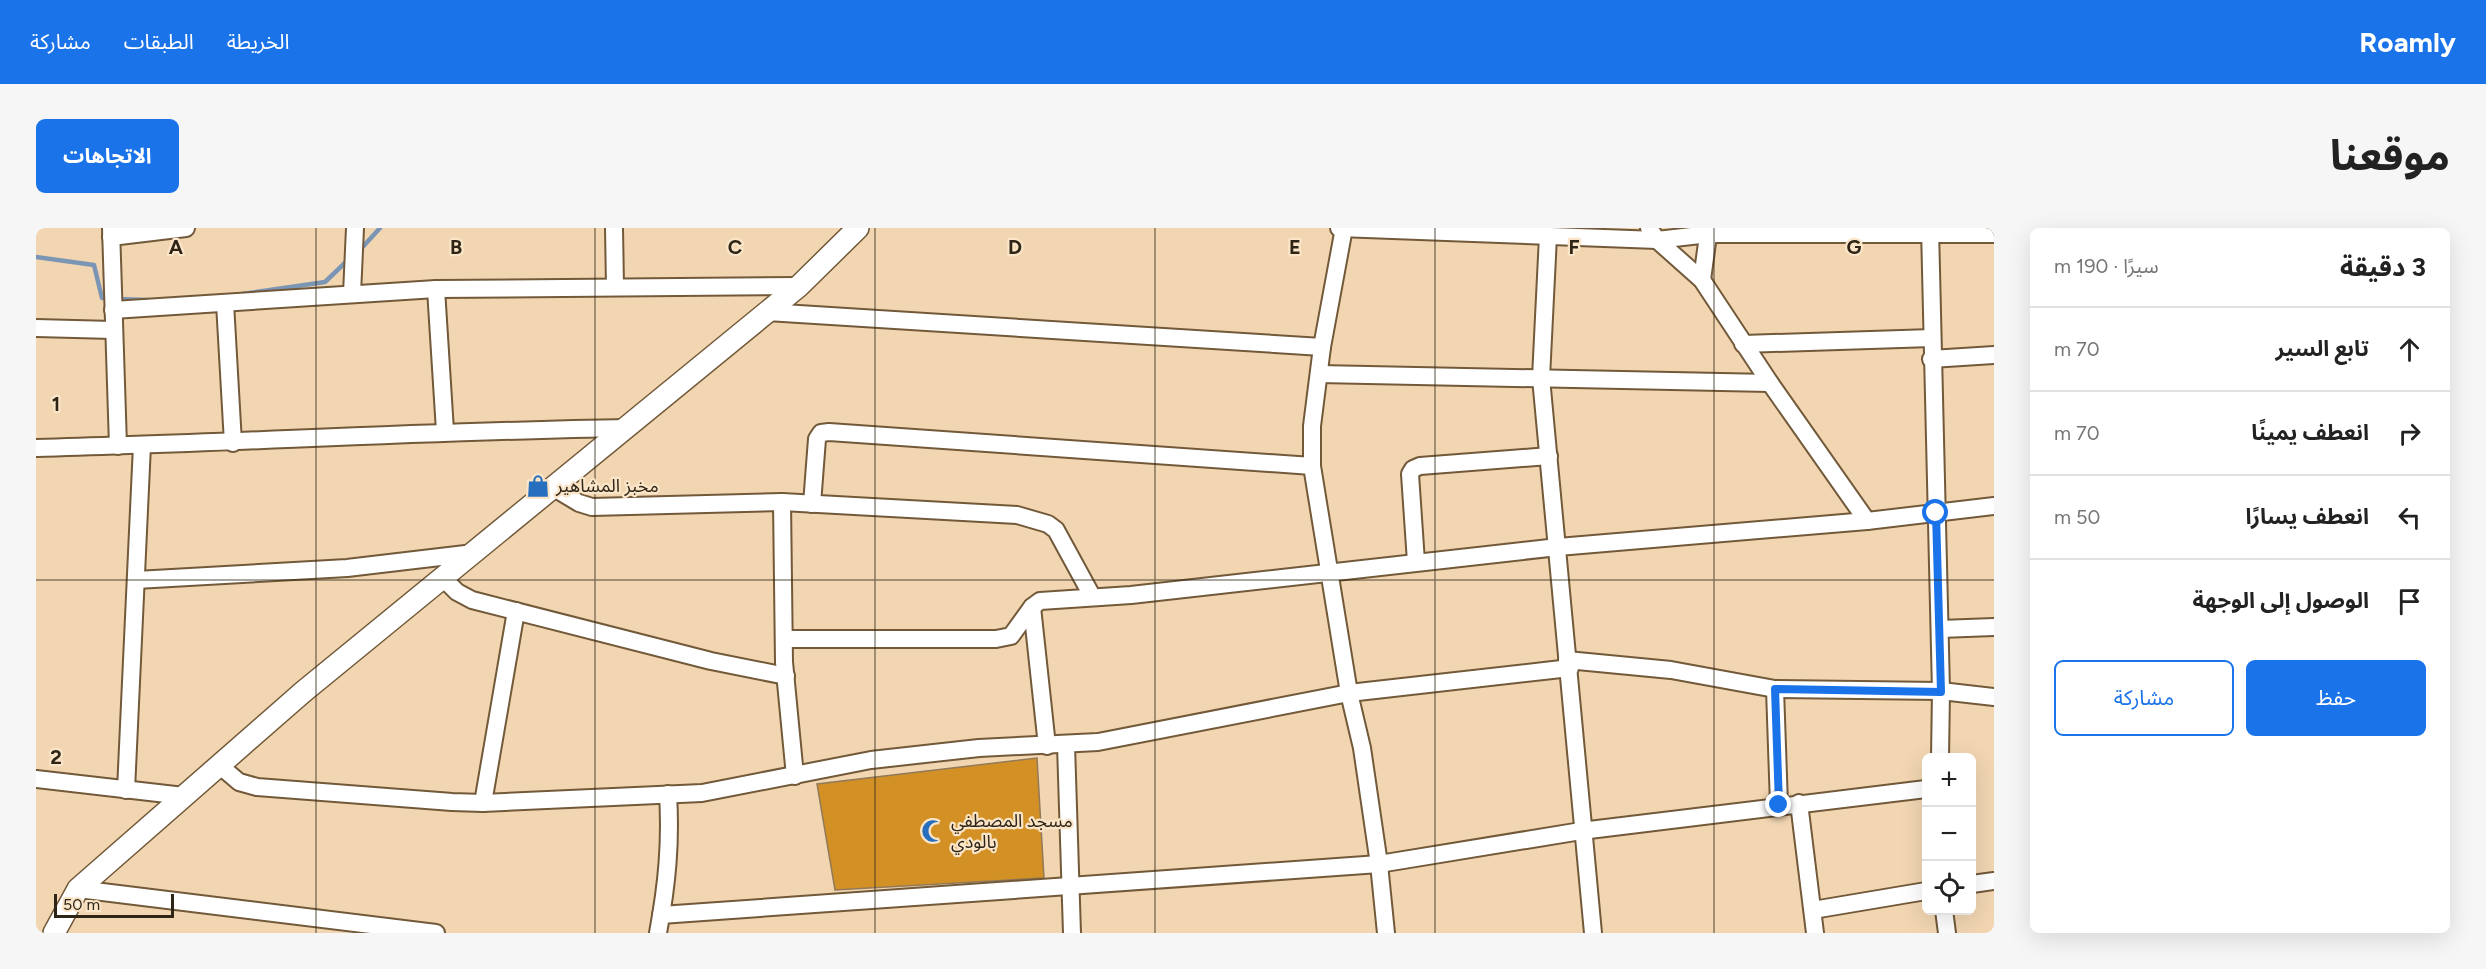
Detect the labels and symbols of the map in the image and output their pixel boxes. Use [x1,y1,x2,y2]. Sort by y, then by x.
text: A [169,235,184,259]
text: B [450,235,462,259]
text: C [728,235,742,259]
text: D [1008,235,1022,259]
text: E [1289,235,1301,259]
text: F [1568,235,1580,259]
text: G [1847,235,1862,259]
text: 1 [52,392,60,416]
shop icon: مخبز المشاهير [525,473,551,499]
place label: مخبز المشاهير [555,475,659,497]
route start [1922,499,1948,525]
text: 2 [50,745,62,769]
route end [1765,791,1791,817]
place label: مسجد المصطفي بالودي [951,810,1073,855]
mosque icon: مسجد المصطفي بالودي [920,818,946,844]
scale bar [54,891,174,918]

